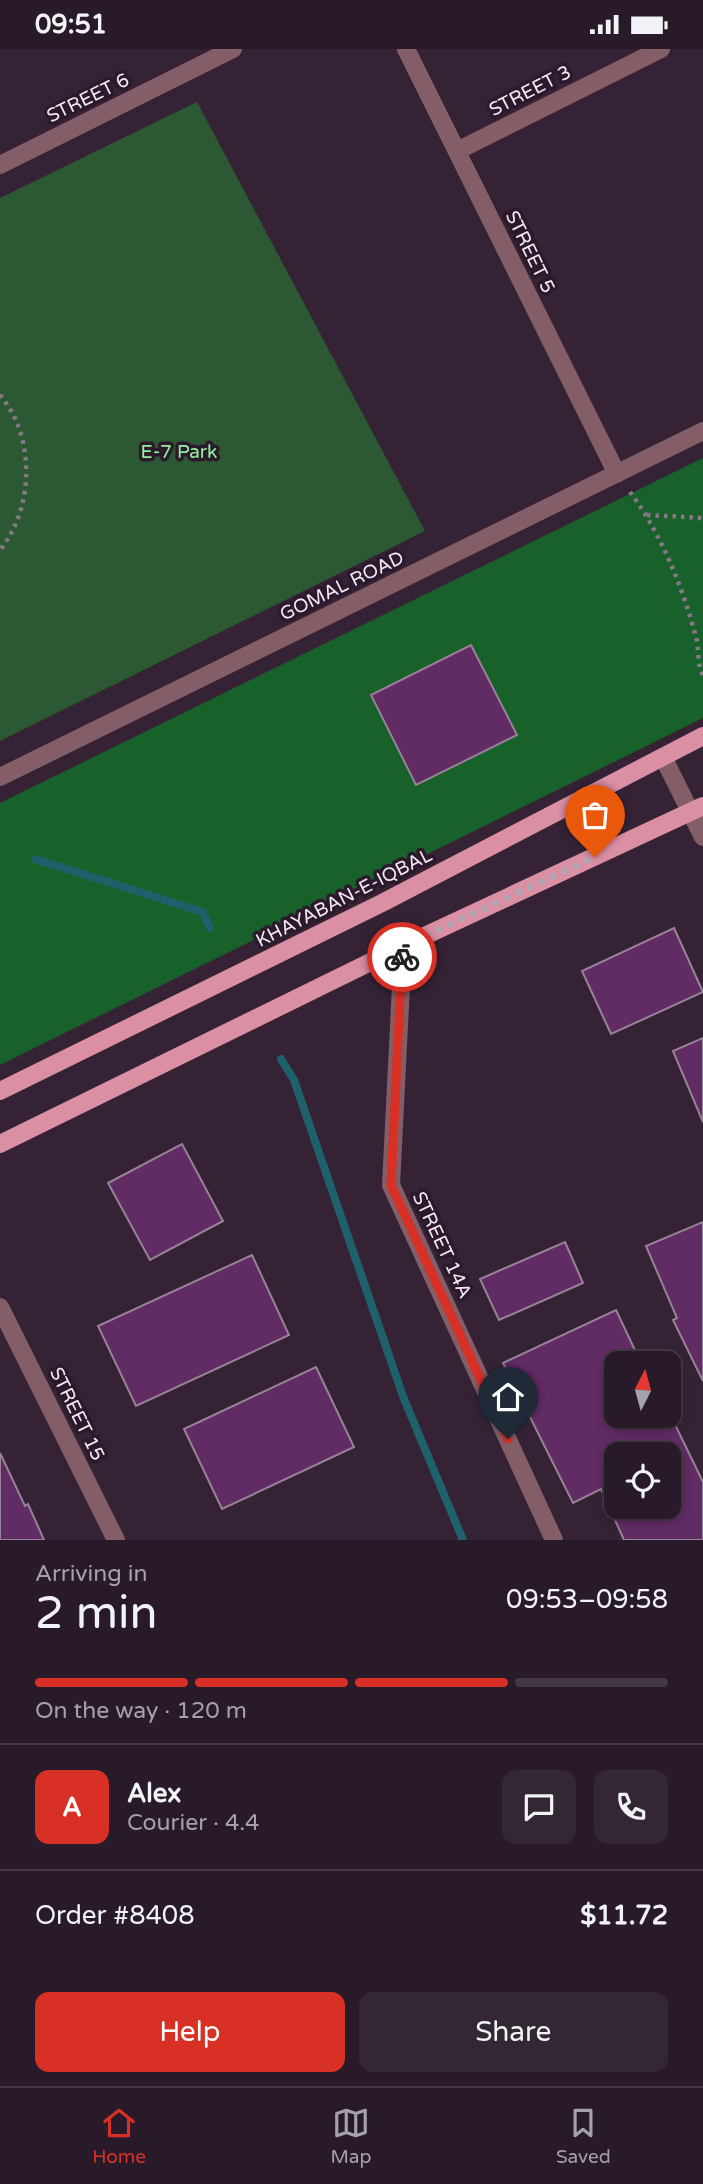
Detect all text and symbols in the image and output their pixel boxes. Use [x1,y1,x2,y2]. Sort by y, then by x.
text: 09:51 [35,9,107,40]
street label: STREET 3 [485,61,575,121]
street label: STREET 6 [43,69,133,127]
street label: STREET 5 [501,207,559,297]
park label: E-7 Park [141,441,217,463]
street label: GOMAL ROAD [276,546,408,626]
pin [565,785,625,857]
icon: bag [576,796,614,834]
street label: KHAYABAN-E-IQBAL [252,844,436,952]
courier [367,922,437,992]
icon: bike [383,938,421,976]
street label: STREET 14A [408,1188,476,1302]
north arrow [604,1351,681,1428]
map controls [604,1351,681,1519]
street label: STREET 15 [45,1364,109,1464]
pin [478,1367,538,1439]
icon: home [489,1378,527,1416]
button: locate [604,1442,681,1519]
text: Arriving in [35,1560,148,1588]
text: 09:53–09:58 [506,1584,668,1615]
text: 2 min [35,1586,158,1641]
text: On the way · 120 m [35,1697,247,1725]
button: chat [502,1770,576,1844]
button: phone [594,1770,668,1844]
text: Alex [127,1778,181,1809]
text: A [62,1792,82,1823]
text: Courier · 4.4 [127,1809,259,1837]
text: Order #8408 [35,1900,195,1931]
text: $11.72 [580,1900,668,1931]
button: Help [35,1992,345,2072]
button: Share [359,1992,668,2072]
tab: Home [92,2104,146,2168]
tab: Map [330,2104,371,2168]
tab: Saved [556,2104,611,2168]

